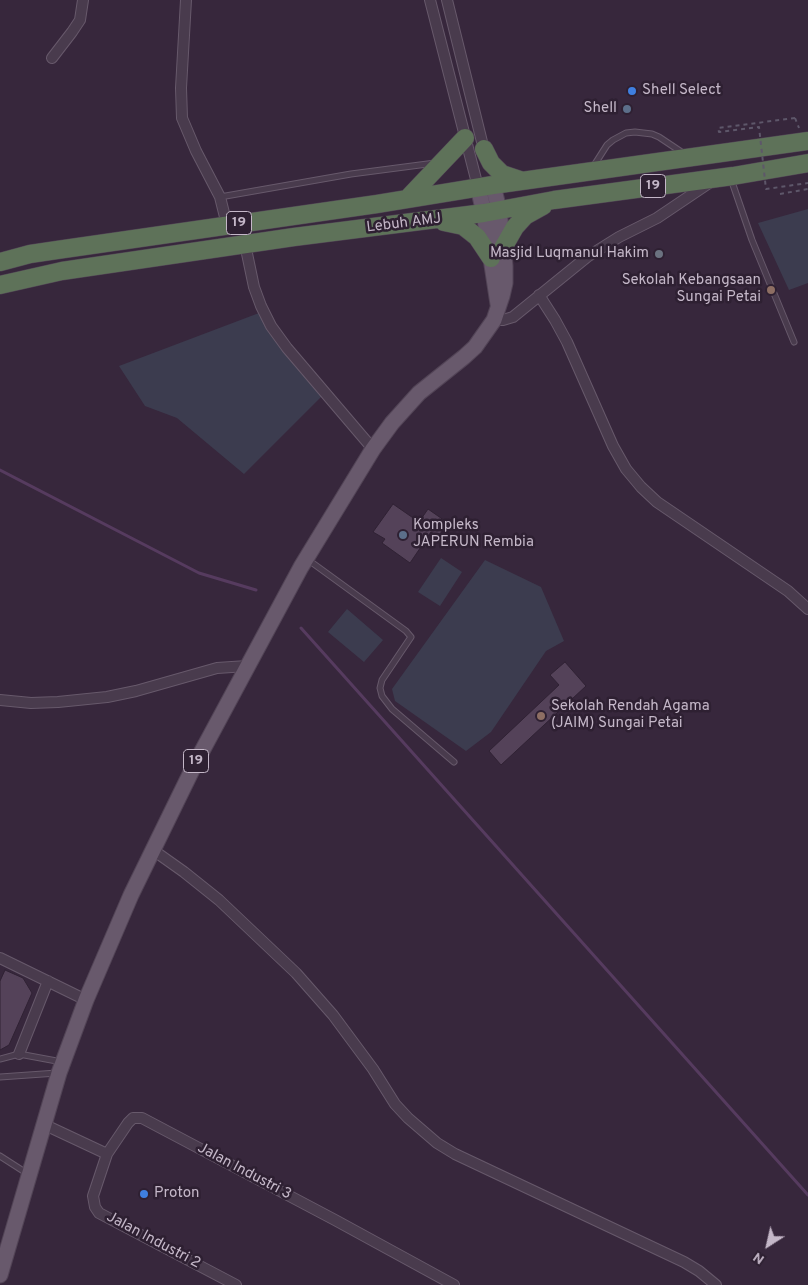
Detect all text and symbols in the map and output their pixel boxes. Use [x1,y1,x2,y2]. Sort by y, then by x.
place label: Shell Select [642,82,721,100]
marker: Shell Select [626,85,638,97]
place label: Shell [583,100,617,118]
marker: Shell [621,103,633,115]
road number: 19 [640,175,666,198]
street label: Lebuh AMJ [366,210,442,238]
road number: 19 [226,212,252,234]
place label: Masjid Luqmanul Hakim [490,245,649,263]
marker: Masjid Luqmanul Hakim [653,248,665,260]
place label: Sekolah Kebangsaan Sungai Petai [622,272,761,307]
marker: Sekolah Kebangsaan Sungai Petai [765,284,777,296]
place label: Kompleks JAPERUN Rembia [413,517,534,552]
marker: Kompleks JAPERUN Rembia [397,529,409,541]
place label: Sekolah Rendah Agama (JAIM) Sungai Petai [551,698,710,733]
marker: Sekolah Rendah Agama (JAIM) Sungai Petai [535,710,547,722]
road number: 19 [184,749,208,772]
street label: Jalan Industri 3 [194,1140,294,1204]
place label: Proton [154,1185,199,1203]
marker: Proton [138,1188,150,1200]
street label: Jalan Industri 2 [103,1209,203,1273]
north arrow [743,1220,793,1270]
text: N [750,1248,768,1268]

